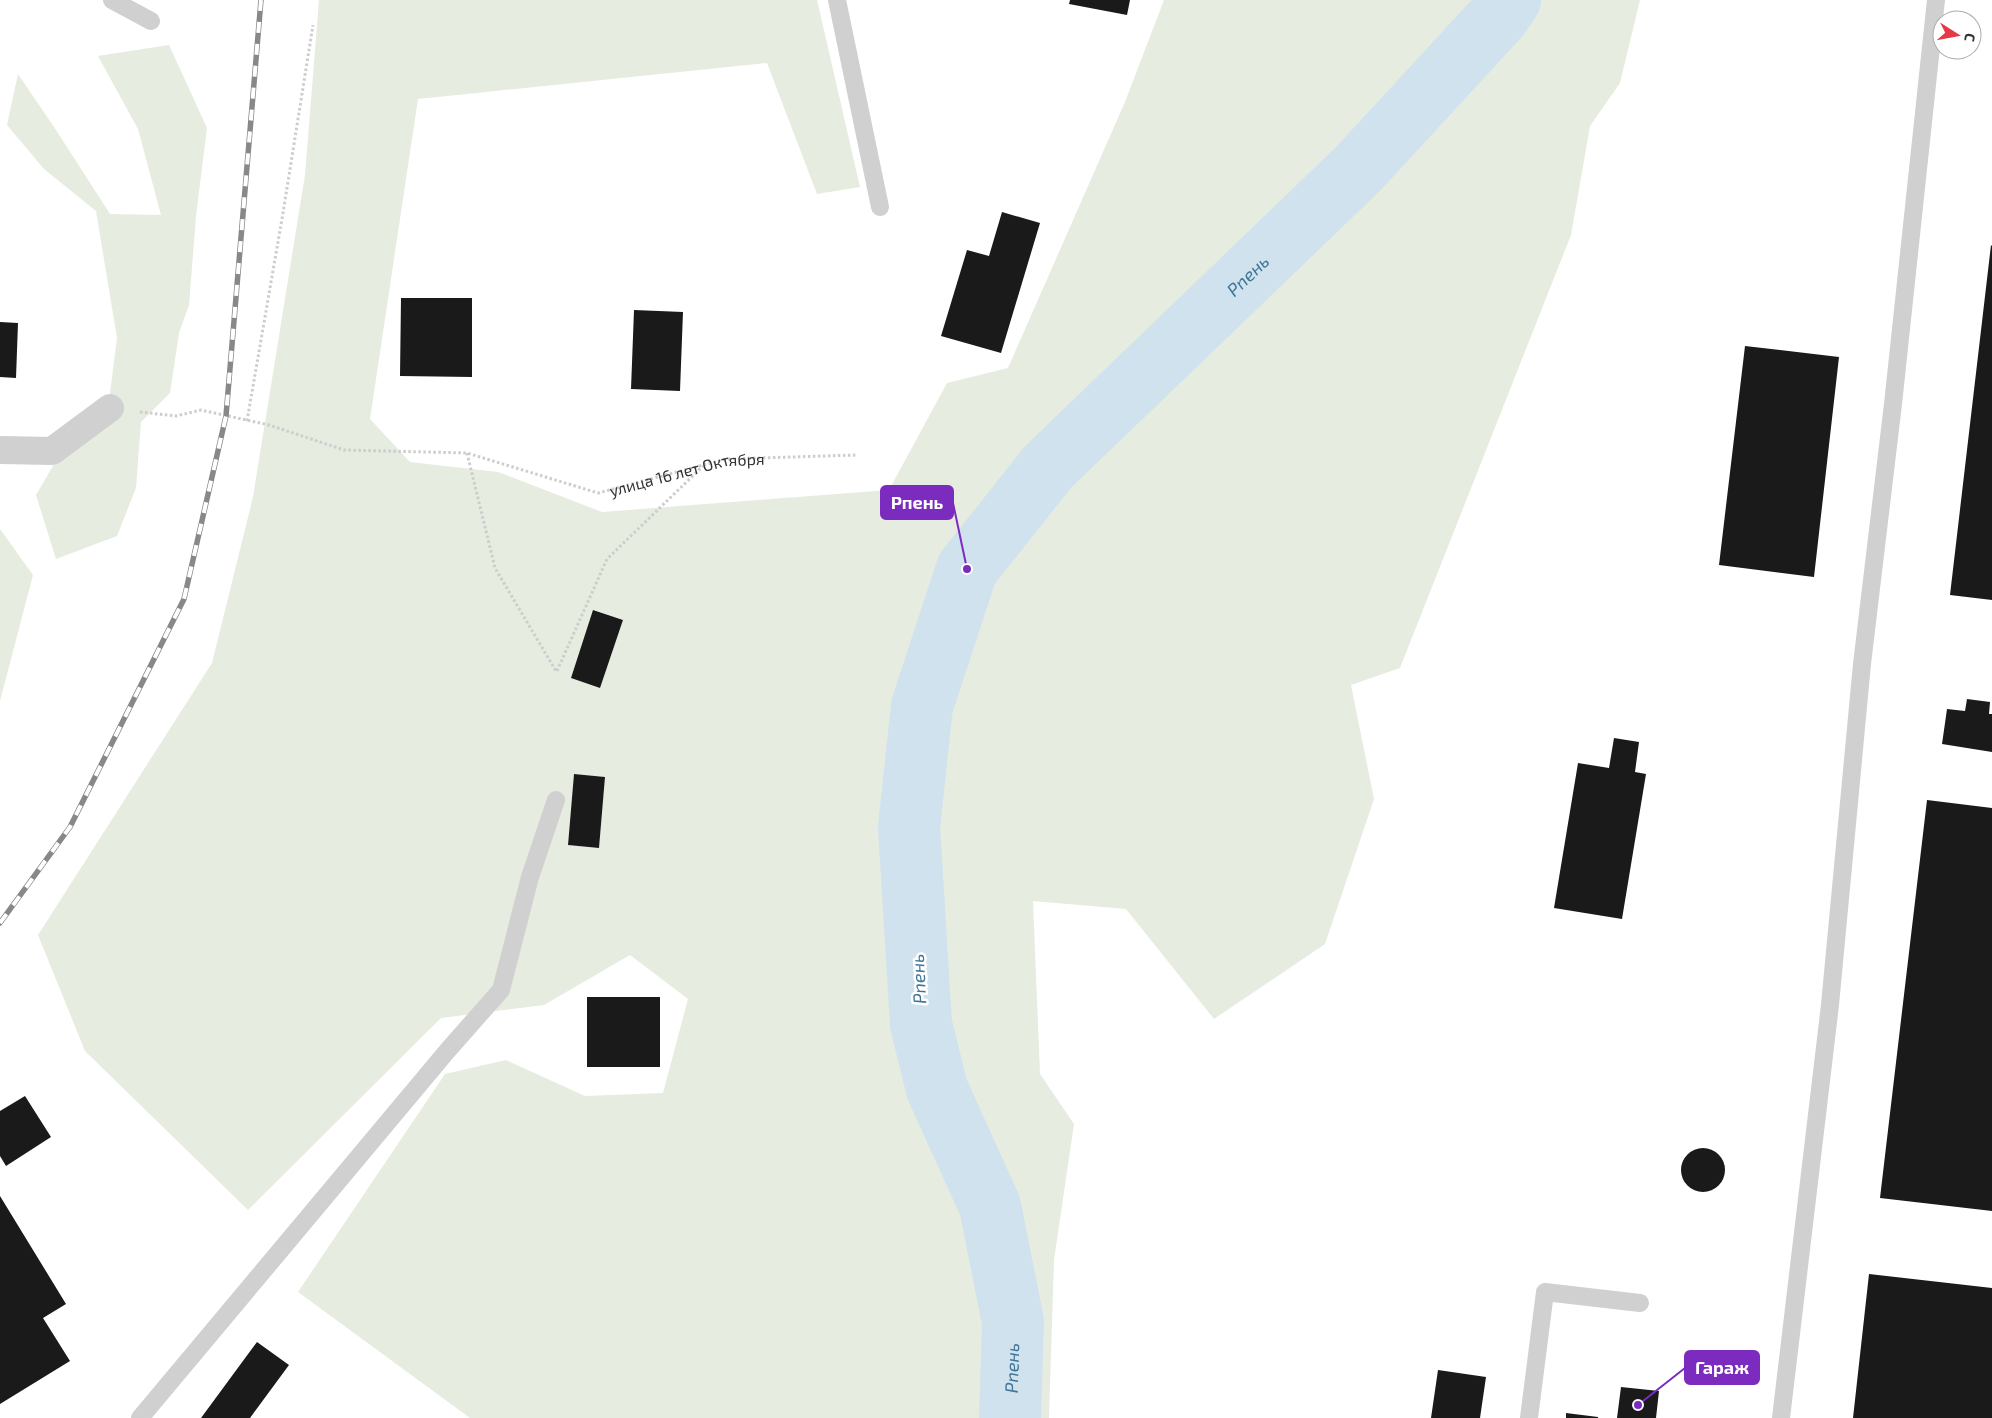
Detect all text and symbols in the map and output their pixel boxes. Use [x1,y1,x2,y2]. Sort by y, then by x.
north arrow [1932,10,1982,60]
text: С [1961,32,1979,43]
water label: Рпень [1222,250,1273,301]
street label: улица 16 лет Октября [607,448,765,500]
callout: Рпень [881,486,953,519]
text: Рпень [891,491,944,513]
water label: Рпень [906,953,930,1005]
water label: Рпень [1000,1343,1023,1394]
callout: Гараж [1685,1351,1759,1384]
text: Гараж [1695,1356,1749,1378]

